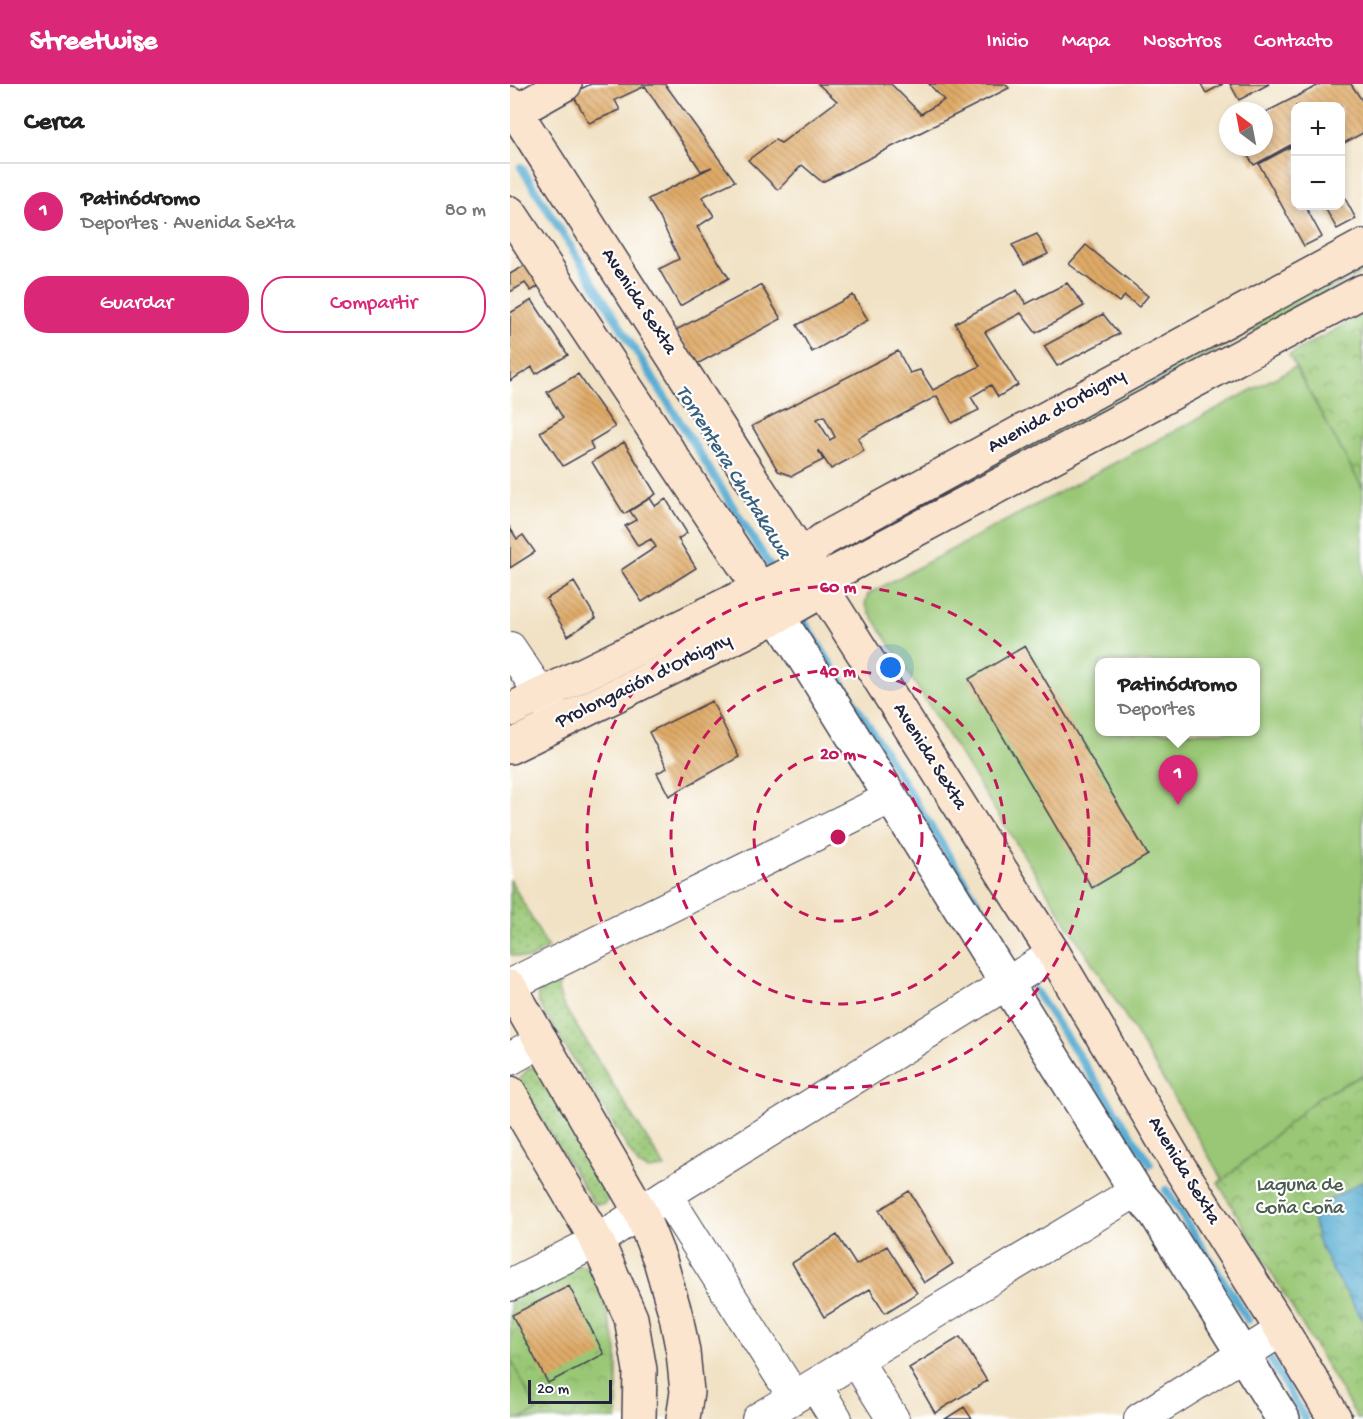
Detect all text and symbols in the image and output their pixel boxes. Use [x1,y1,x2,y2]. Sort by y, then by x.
text: Streetwise [30,26,157,59]
text: Inicio [987,30,1029,55]
text: Mapa [1062,30,1110,55]
text: Nosotros [1143,30,1221,55]
text: Contacto [1254,30,1333,55]
north arrow [1219,102,1273,156]
map controls [1291,102,1345,210]
button: + [1291,102,1345,156]
text: Cerca [24,108,84,139]
button: − [1291,156,1345,210]
text: Patinódromo [81,187,200,213]
text: 1 [39,200,48,223]
text: 80 m [445,200,486,223]
text: Deportes · Avenida Sexta [81,213,295,236]
street label: Avenida Sexta [595,245,681,360]
button: Guardar [24,276,249,333]
button: Compartir [261,276,486,333]
street label: Avenida d'Orbigny [984,365,1130,459]
water label: Torrentera Chutakawa [668,382,796,565]
text: 60 m [820,578,856,599]
street label: Prolongación d'Orbigny [552,629,736,735]
your location [876,653,905,682]
popup [1095,658,1260,736]
text: 40 m [819,662,856,683]
text: Patinódromo [1118,673,1237,699]
street label: Avenida Sexta [887,699,971,815]
text: Deportes [1118,699,1194,722]
text: 20 m [820,745,856,766]
pin: 1 [1158,756,1198,805]
centre of rings [828,827,848,847]
street label: Avenida Sexta [1142,1113,1225,1230]
park label: Laguna de Coña Coña [1256,1175,1345,1221]
scale bar [528,1377,612,1404]
text: 20 m [537,1381,569,1400]

